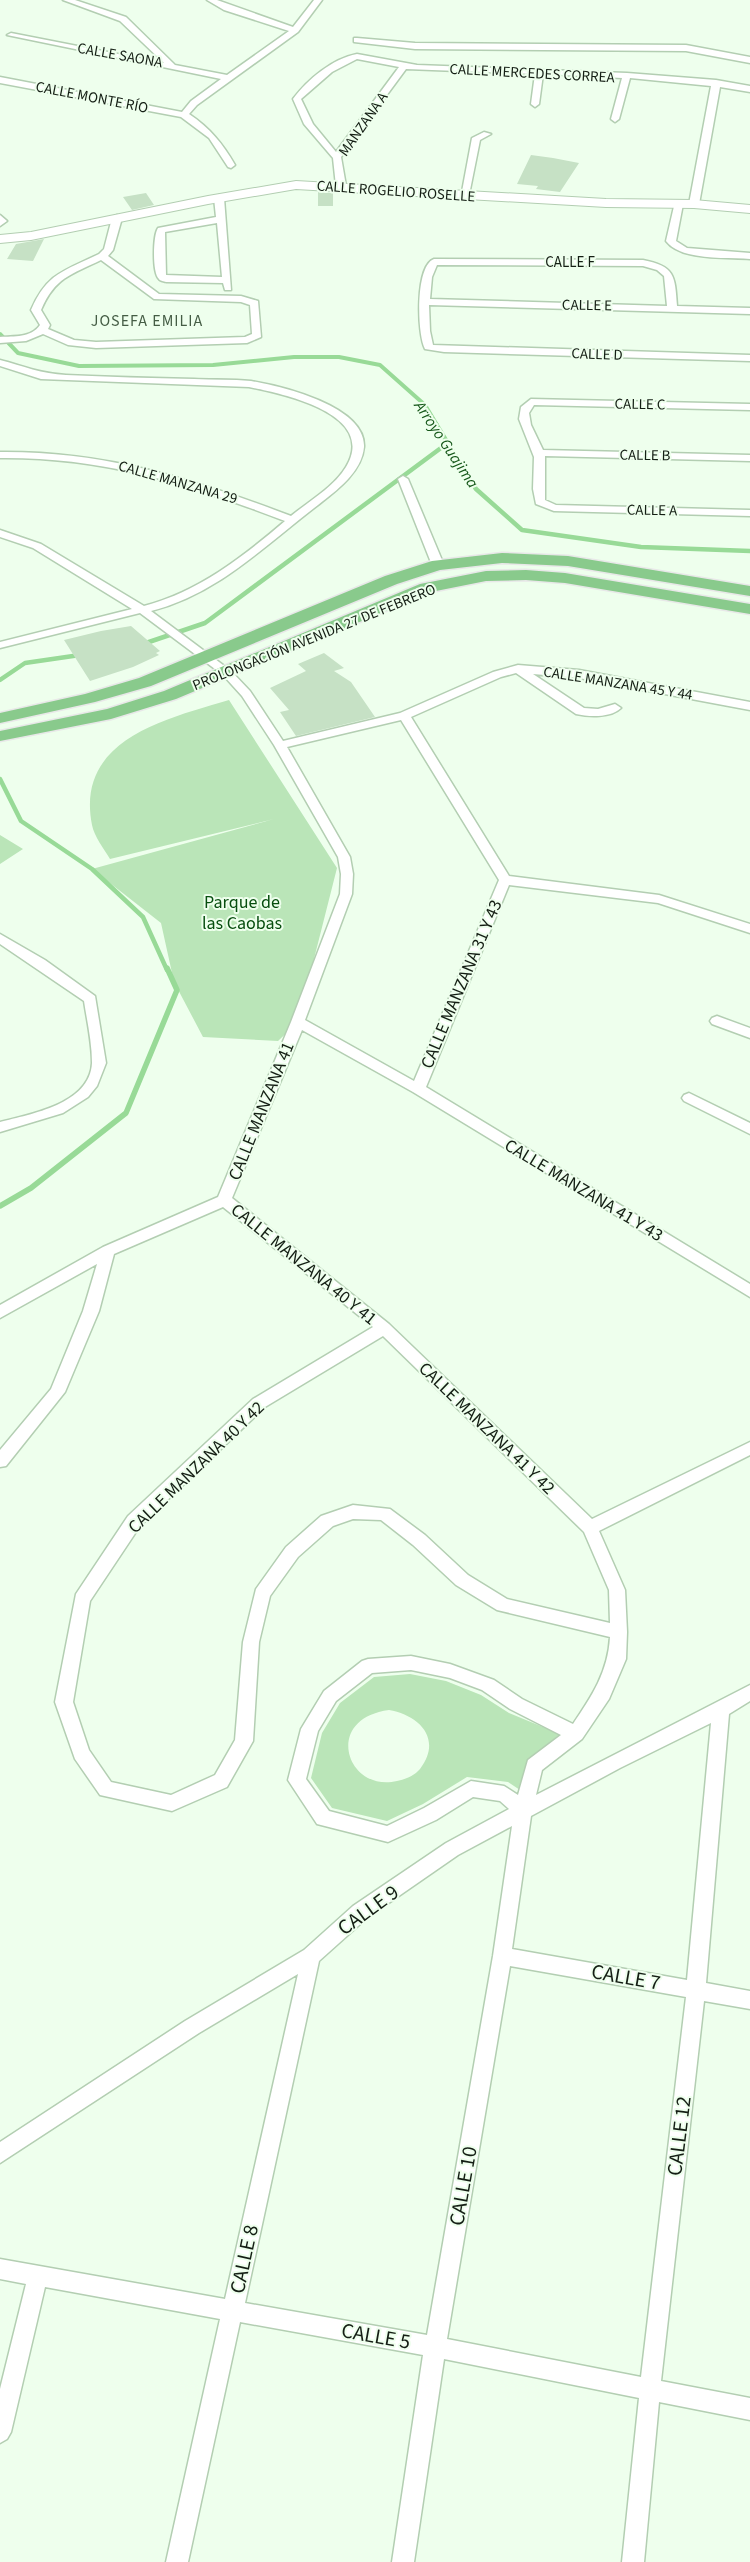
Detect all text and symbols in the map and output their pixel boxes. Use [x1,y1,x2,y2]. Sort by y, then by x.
street label: CALLE SAONA [76,38,165,73]
street label: CALLE MERCEDES CORREA [449,59,616,88]
street label: CALLE MONTE RÍO [34,76,150,119]
street label: MANZANA A [334,87,394,161]
street label: CALLE ROGELIO ROSELLE [316,175,476,208]
street label: CALLE F [545,252,595,273]
street label: CALLE E [562,295,612,316]
district label: JOSEFA EMILIA [91,310,203,332]
street label: CALLE D [571,343,623,366]
street label: CALLE C [614,394,666,415]
water label: Arroyo Guajima [408,396,484,493]
street label: CALLE B [619,445,671,466]
street label: CALLE MANZANA 29 [116,455,240,510]
street label: CALLE A [627,500,678,521]
street label: PROLONGACIÓN AVENIDA 27 DE FEBRERO [189,579,439,696]
street label: CALLE MANZANA 45 Y 44 [542,661,695,706]
park label: Parque de las Caobas [202,890,282,936]
street label: CALLE MANZANA 31 Y 43 [415,896,508,1072]
street label: CALLE MANZANA 41 [222,1038,301,1184]
street label: CALLE MANZANA 41 Y 43 [500,1133,668,1248]
street label: CALLE MANZANA 40 Y 41 [225,1198,382,1331]
street label: CALLE MANZANA 41 Y 42 [413,1356,560,1500]
street label: CALLE MANZANA 40 Y 42 [123,1395,270,1539]
street label: CALLE 9 [331,1877,405,1943]
street label: CALLE 7 [589,1956,663,1998]
street label: CALLE 12 [659,2094,699,2178]
street label: CALLE 10 [441,2144,485,2228]
street label: CALLE 8 [222,2222,266,2296]
street label: CALLE 5 [339,2315,413,2357]

